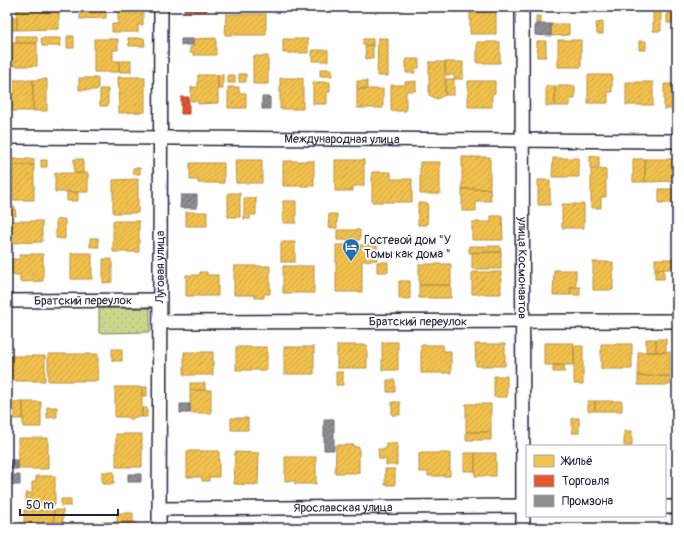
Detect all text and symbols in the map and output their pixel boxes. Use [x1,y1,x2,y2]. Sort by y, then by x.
street label: Международная улица [284,131,400,147]
street label: улица Космонавтов [515,216,530,319]
street label: Луговая улица [152,230,168,304]
place label: Гостевой дом "У Томы как дома " [364,233,451,262]
hotel icon: Гостевой дом "У Томы как дома " [341,237,361,262]
street label: Братский переулок [34,293,132,308]
street label: Братский переулок [369,314,467,329]
legend [526,445,666,517]
text: Жильё [560,454,593,469]
text: Торговля [562,474,610,489]
scale bar [20,491,118,517]
text: Промзона [562,494,613,509]
text: 50 m [26,498,54,513]
street label: Ярославская улица [293,500,393,515]

